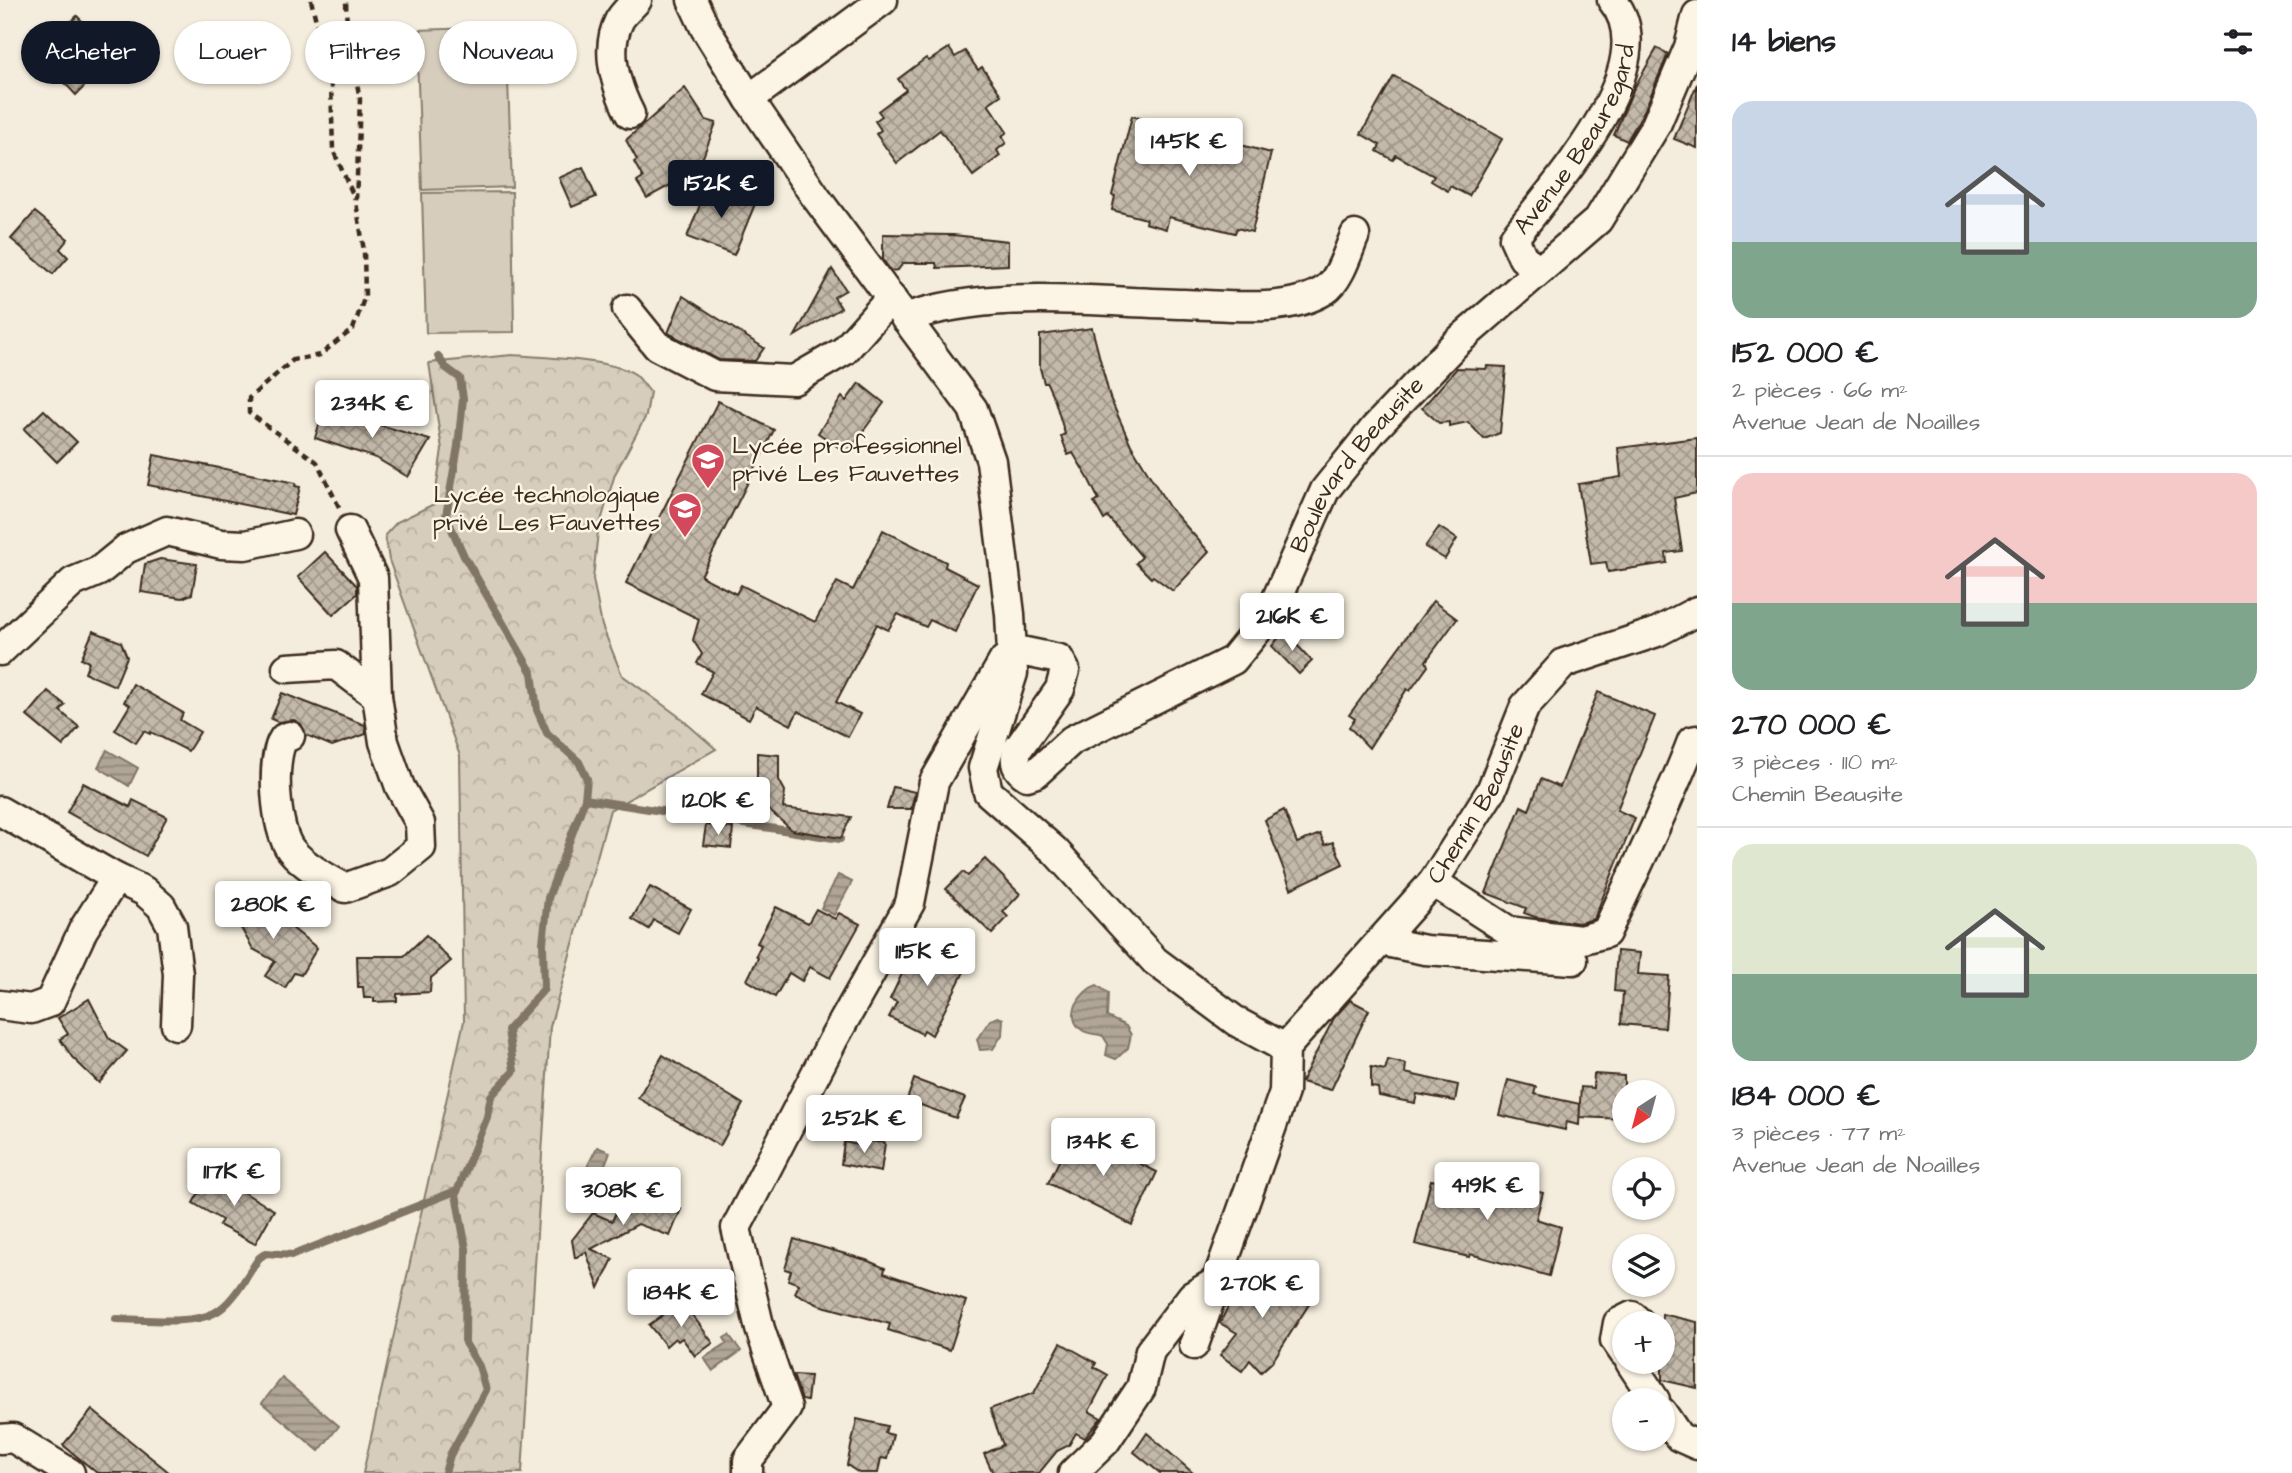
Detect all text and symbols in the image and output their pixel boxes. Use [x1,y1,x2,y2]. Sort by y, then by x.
chip: Acheter [21,21,160,84]
chip: Louer [174,21,291,84]
chip: Filtres [305,21,425,84]
chip: Nouveau [439,21,577,84]
text: 14 biens [1732,21,1836,63]
icon: filters [2219,23,2257,61]
street label: Avenue Beauregard [1506,43,1644,242]
pin: 145K € [1132,118,1246,178]
text: 145K € [1151,125,1227,157]
icon: home [1932,147,2058,273]
pin: 152K € [664,160,778,220]
text: 152K € [684,167,758,199]
text: 152 000 € [1732,332,1879,374]
street label: Boulevard Beausite [1282,369,1432,558]
text: 2 pièces · 66 m² [1732,374,1908,406]
pin: 234K € [315,380,429,440]
text: 234K € [331,387,413,419]
text: Avenue Jean de Noailles [1732,406,1980,438]
place label: Lycée professionnel privé Les Fauvettes [732,429,962,491]
school or university icon: Lycée professionnel privé Les Fauvettes [689,441,727,490]
place label: Lycée technologique privé Les Fauvettes [433,478,660,540]
school or university icon: Lycée technologique privé Les Fauvettes [666,490,704,539]
icon: home [1932,519,2058,645]
pin: 216K € [1235,594,1349,653]
text: 216K € [1256,600,1328,632]
text: 270 000 € [1732,704,1891,746]
street label: Chemin Beausite [1419,718,1533,891]
text: 3 pièces · 110 m² [1732,746,1898,778]
pin: 120K € [661,778,775,837]
text: Chemin Beausite [1732,778,1903,810]
text: 120K € [682,784,754,816]
pin: 280K € [216,881,330,941]
text: 280K € [231,888,315,920]
icon: home [1932,890,2058,1016]
pin: 115K € [870,928,984,988]
text: 115K € [895,935,959,967]
text: 184 000 € [1732,1075,1880,1117]
north arrow [1612,1080,1675,1143]
map controls [1612,1080,1675,1451]
pin: 252K € [807,1096,921,1155]
text: 252K € [822,1102,906,1134]
text: 3 pièces · 77 m² [1732,1117,1906,1149]
pin: 134K € [1046,1118,1160,1178]
text: 134K € [1067,1125,1139,1157]
pin: 117K € [177,1148,291,1208]
text: Avenue Jean de Noailles [1732,1149,1980,1181]
text: 117K € [203,1155,265,1187]
button: locate [1612,1157,1675,1220]
pin: 419K € [1430,1162,1544,1222]
pin: 308K € [566,1168,680,1227]
text: 419K € [1450,1169,1524,1201]
text: 308K € [582,1174,664,1206]
button: layers [1612,1234,1675,1297]
pin: 270K € [1205,1260,1319,1320]
text: 270K € [1220,1267,1304,1299]
pin: 184K € [624,1270,738,1329]
text: 184K € [644,1276,718,1308]
button: + [1612,1311,1675,1374]
button: − [1612,1388,1675,1451]

